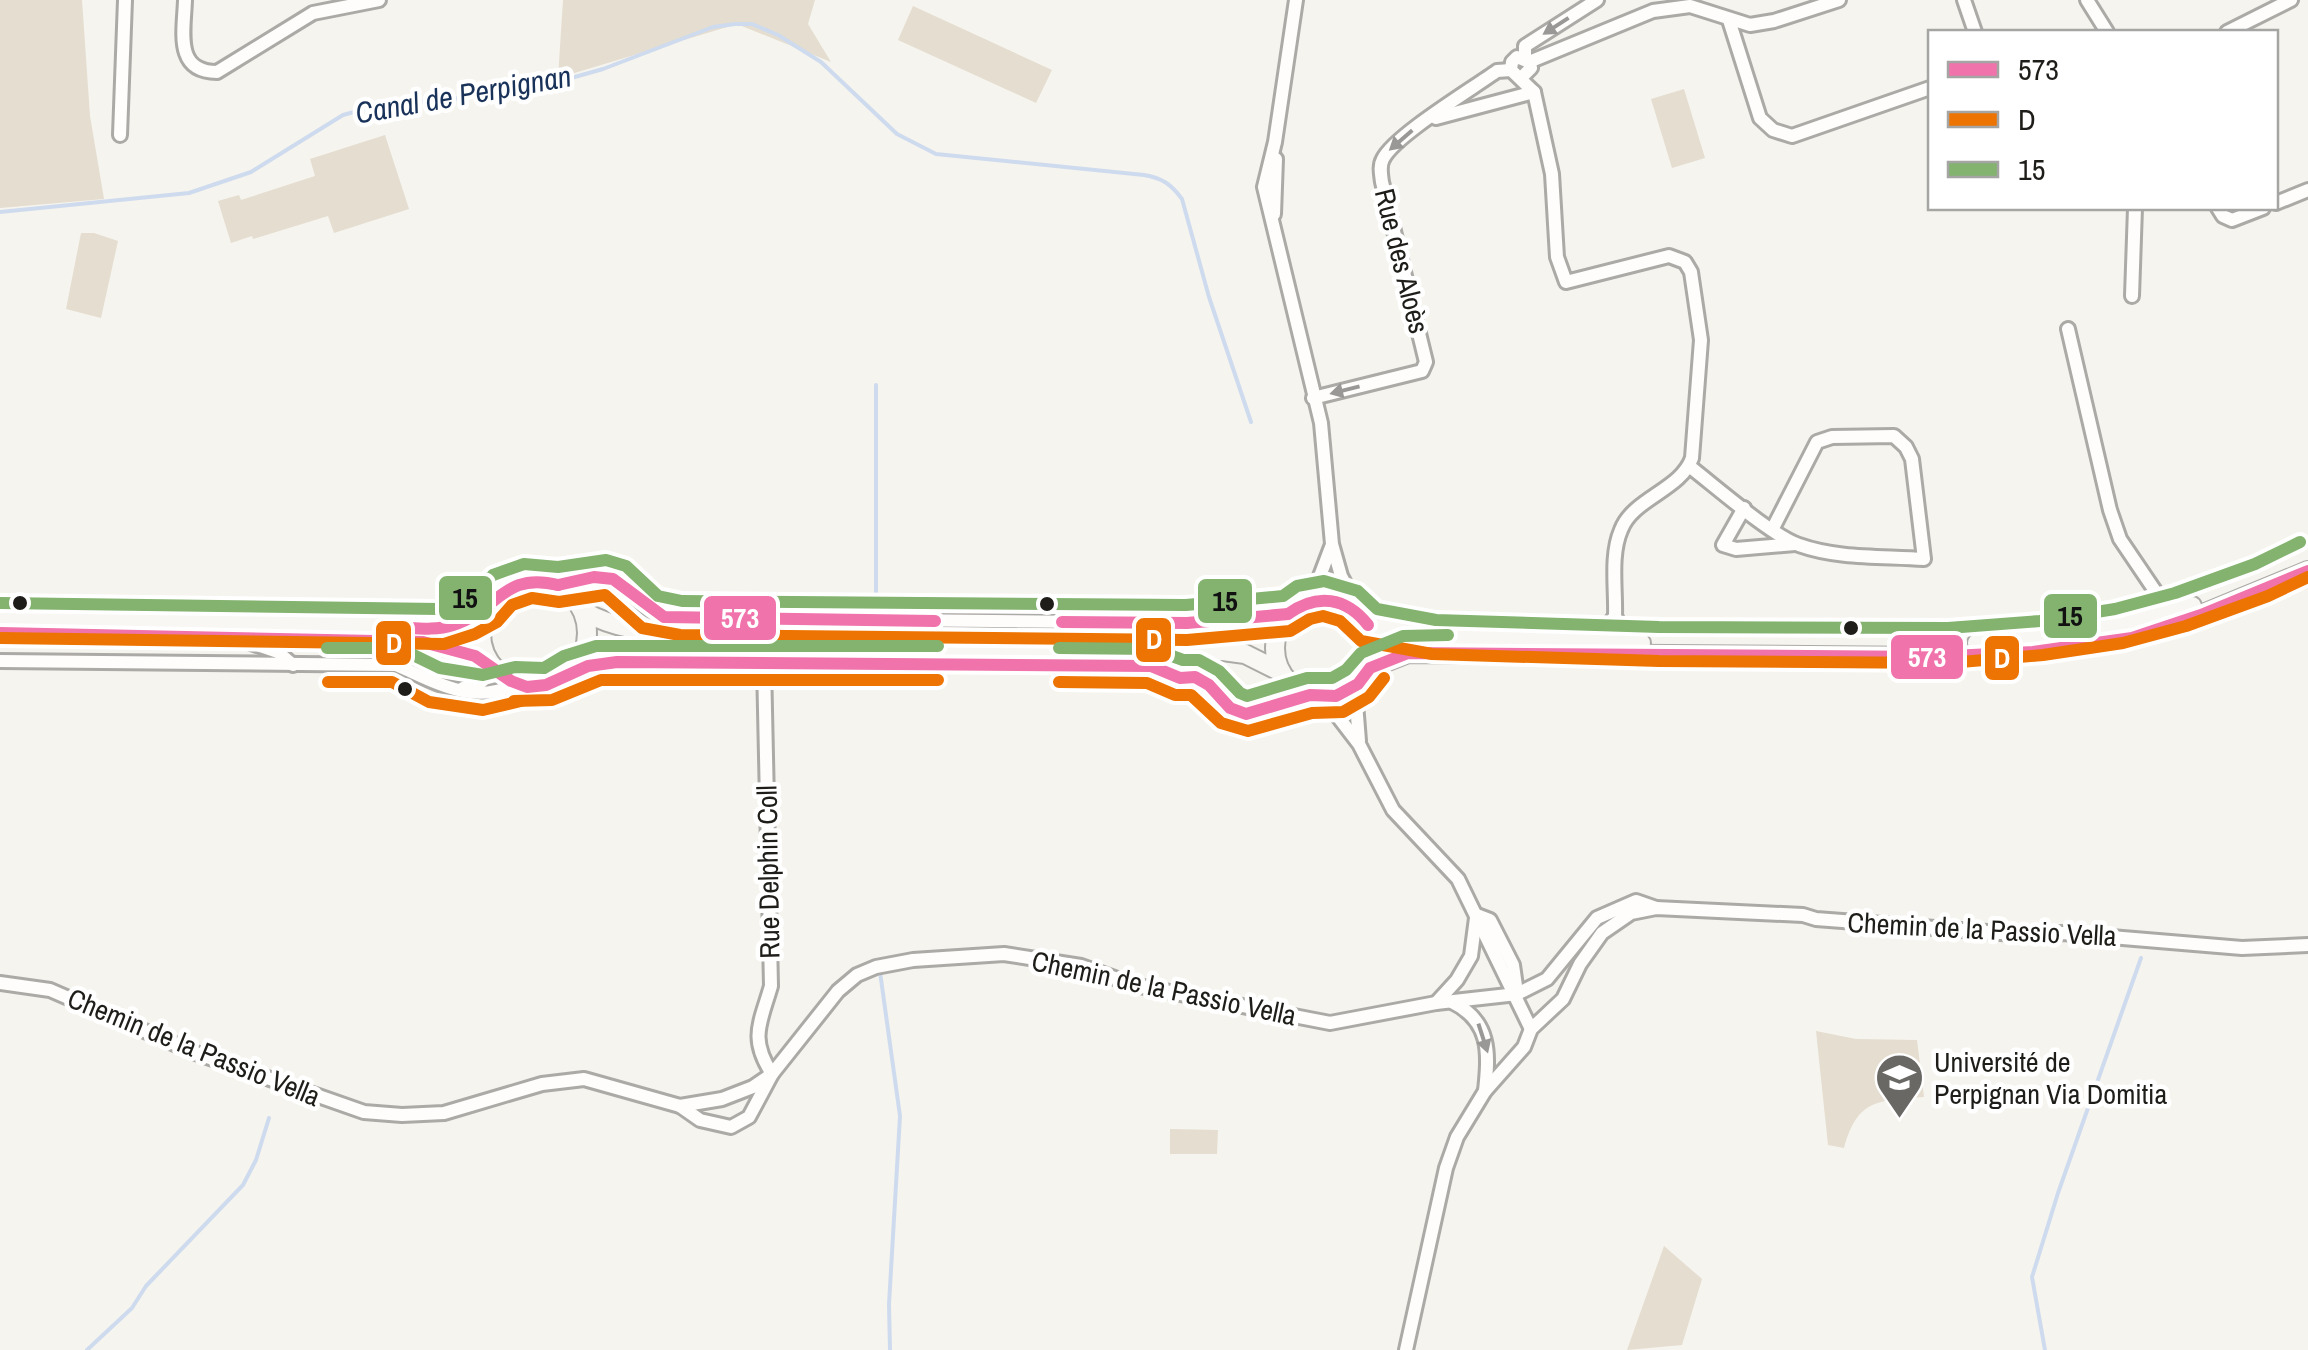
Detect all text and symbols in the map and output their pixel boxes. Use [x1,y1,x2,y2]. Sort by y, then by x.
one-way arrow [1542,17,1570,35]
legend [1928,30,2278,210]
text: 573 [2018,49,2059,89]
water label: Canal de Perpignan [352,55,574,133]
text: D [2018,99,2036,139]
one-way arrow [1389,128,1414,150]
text: 15 [2018,149,2045,189]
street label: Rue des Aloès [1366,185,1438,337]
one-way arrow [1329,383,1360,398]
line badge: 15 [437,574,494,622]
line badge: 15 [1196,577,1254,625]
text: 15 [452,579,478,617]
text: 15 [1212,582,1238,620]
line badge: 15 [2042,592,2099,640]
unlabelled marker [10,593,30,613]
line badge: 573 [702,594,778,642]
unlabelled marker [1037,594,1057,614]
text: 15 [2057,597,2083,635]
text: 573 [721,599,759,637]
line badge: D [1134,616,1173,664]
unlabelled marker [1841,618,1861,638]
line badge: D [374,619,413,667]
text: D [1146,620,1162,658]
text: D [386,624,402,662]
line badge: 573 [1889,633,1965,681]
line badge: D [1983,634,2021,682]
text: 573 [1908,638,1946,676]
text: D [1994,639,2010,677]
unlabelled marker [395,679,415,699]
street label: Rue Delphin Coll [747,785,789,959]
street label: Chemin de la Passio Vella [1847,903,2118,955]
street label: Chemin de la Passio Vella [1028,941,1300,1035]
street label: Chemin de la Passio Vella [62,979,326,1115]
one-way arrow [1476,1024,1491,1054]
place label: Université de Perpignan Via Domitia [1934,1043,2167,1113]
school or university icon: Université de Perpignan Via Domitia [1873,1052,1925,1120]

